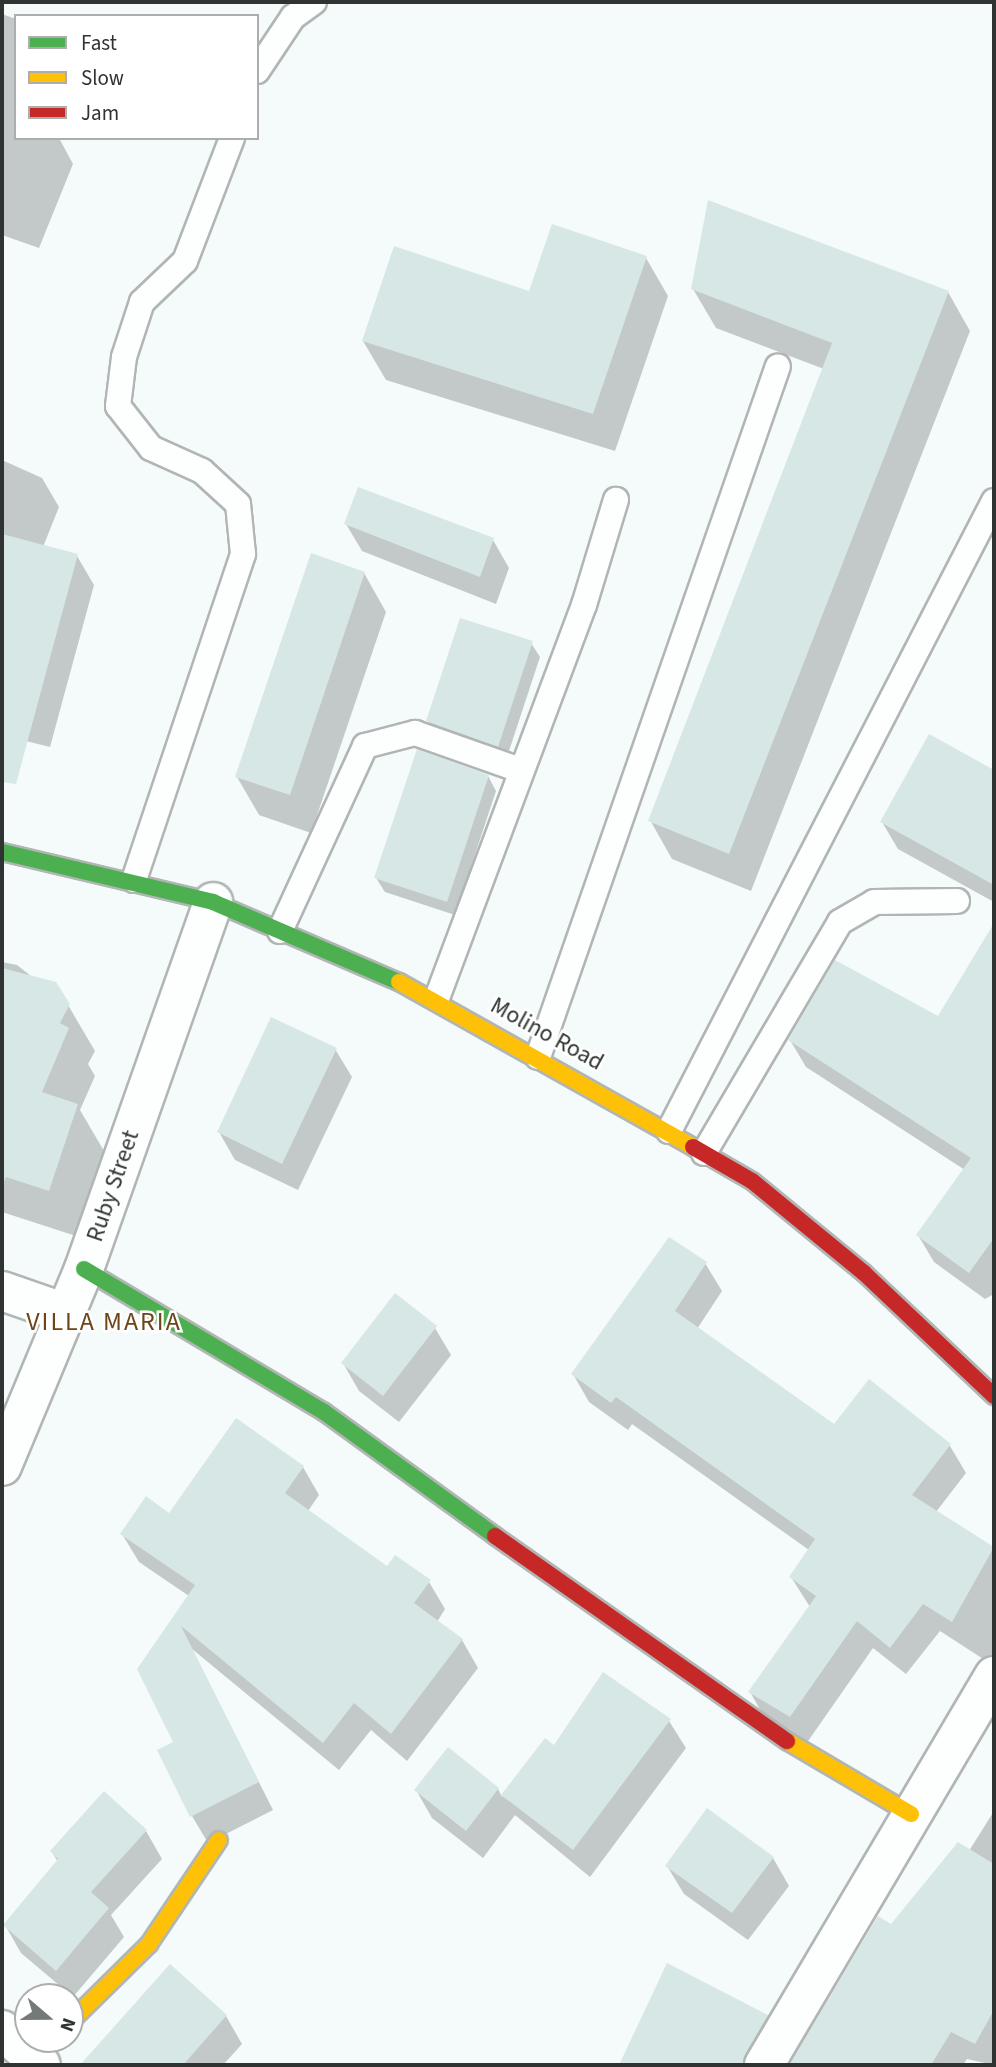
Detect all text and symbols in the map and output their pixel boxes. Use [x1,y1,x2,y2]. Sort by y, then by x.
legend [14,14,259,140]
text: Fast [81,28,117,58]
text: Slow [81,63,124,93]
text: Jam [81,98,119,128]
street label: Molino Road [485,991,609,1077]
street label: Ruby Street [80,1126,146,1246]
district label: VILLA MARIA [28,1306,180,1338]
north arrow [14,1983,84,2053]
text: N [52,2014,82,2035]

